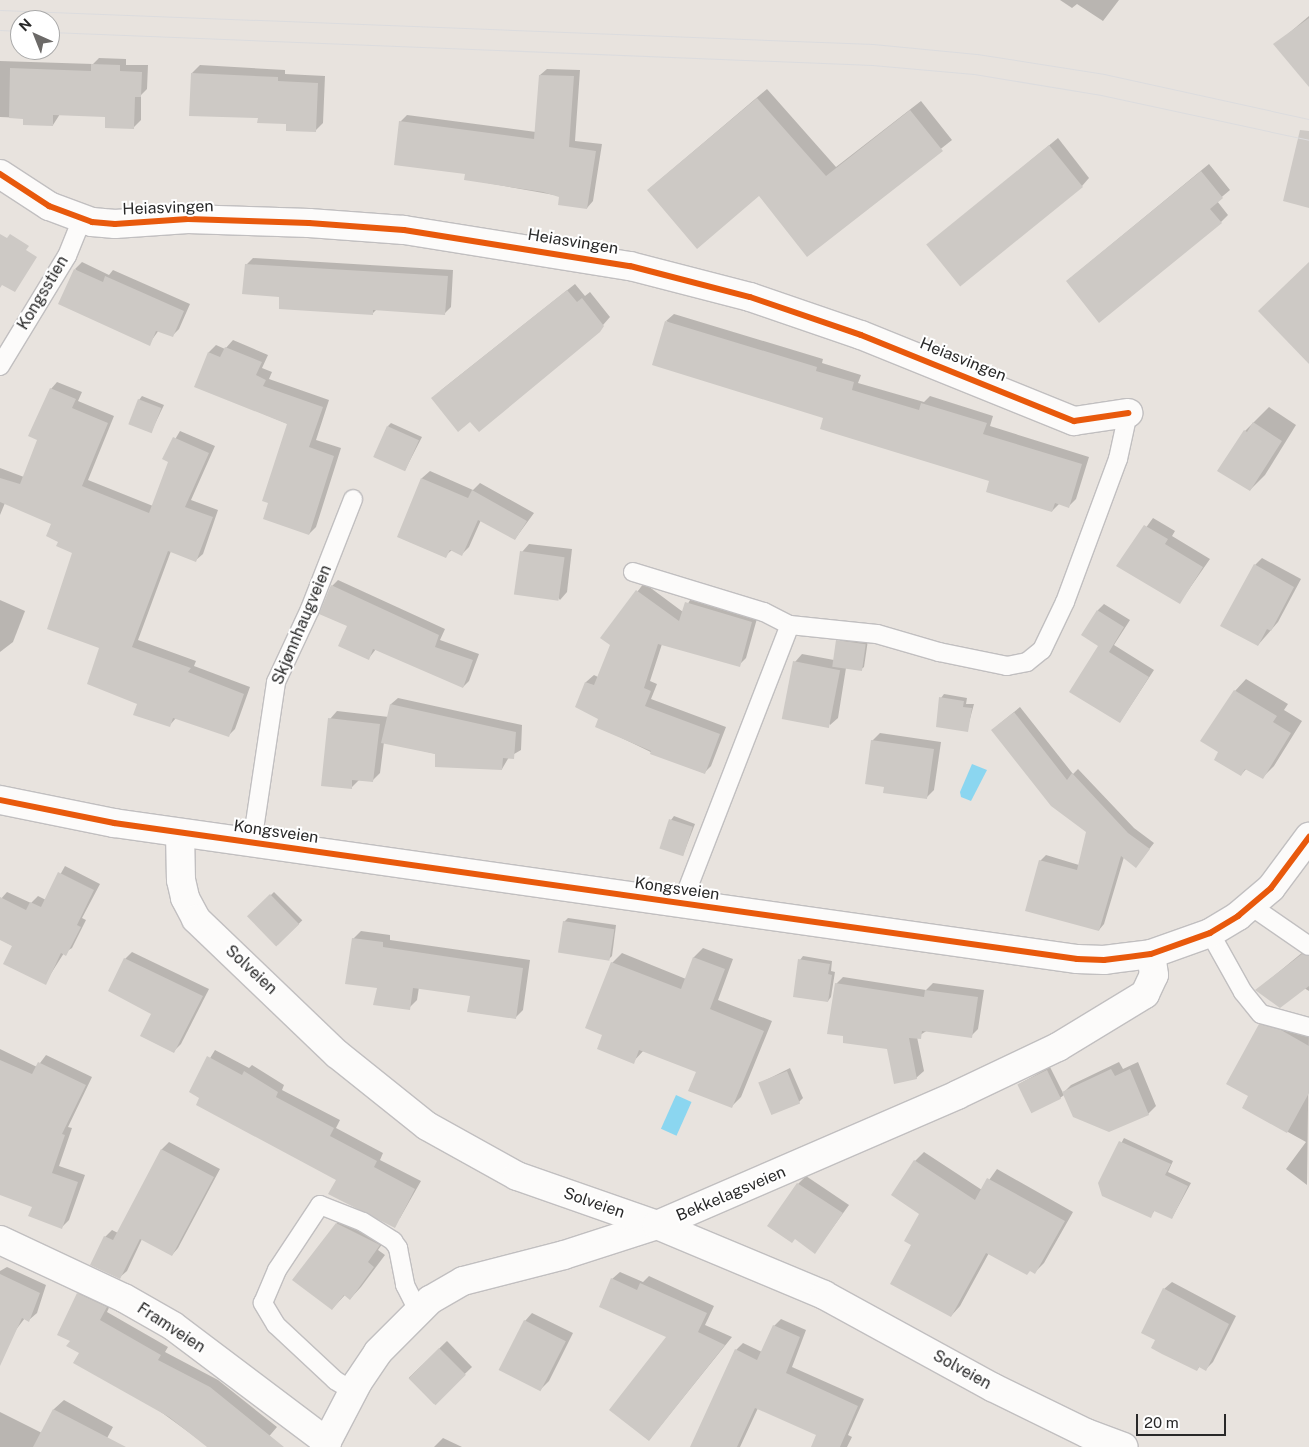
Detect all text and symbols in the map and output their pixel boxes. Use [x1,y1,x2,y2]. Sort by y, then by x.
north arrow [10,10,60,60]
text: N [16,15,35,34]
street label: Heiasvingen [122,197,214,219]
street label: Heiasvingen [526,225,620,259]
street label: Kongsstien [13,253,73,333]
street label: Heiasvingen [917,334,1009,386]
street label: Skjønnhaugveien [268,562,336,688]
street label: Kongsveien [232,817,320,847]
street label: Kongsveien [633,874,721,904]
street label: Solveien [221,941,281,999]
street label: Bekkelagsveien [673,1162,789,1226]
street label: Solveien [561,1184,627,1222]
street label: Framveien [133,1299,209,1357]
street label: Solveien [930,1346,994,1394]
scale bar [1139,1404,1229,1436]
text: 20 m [1144,1414,1179,1431]

